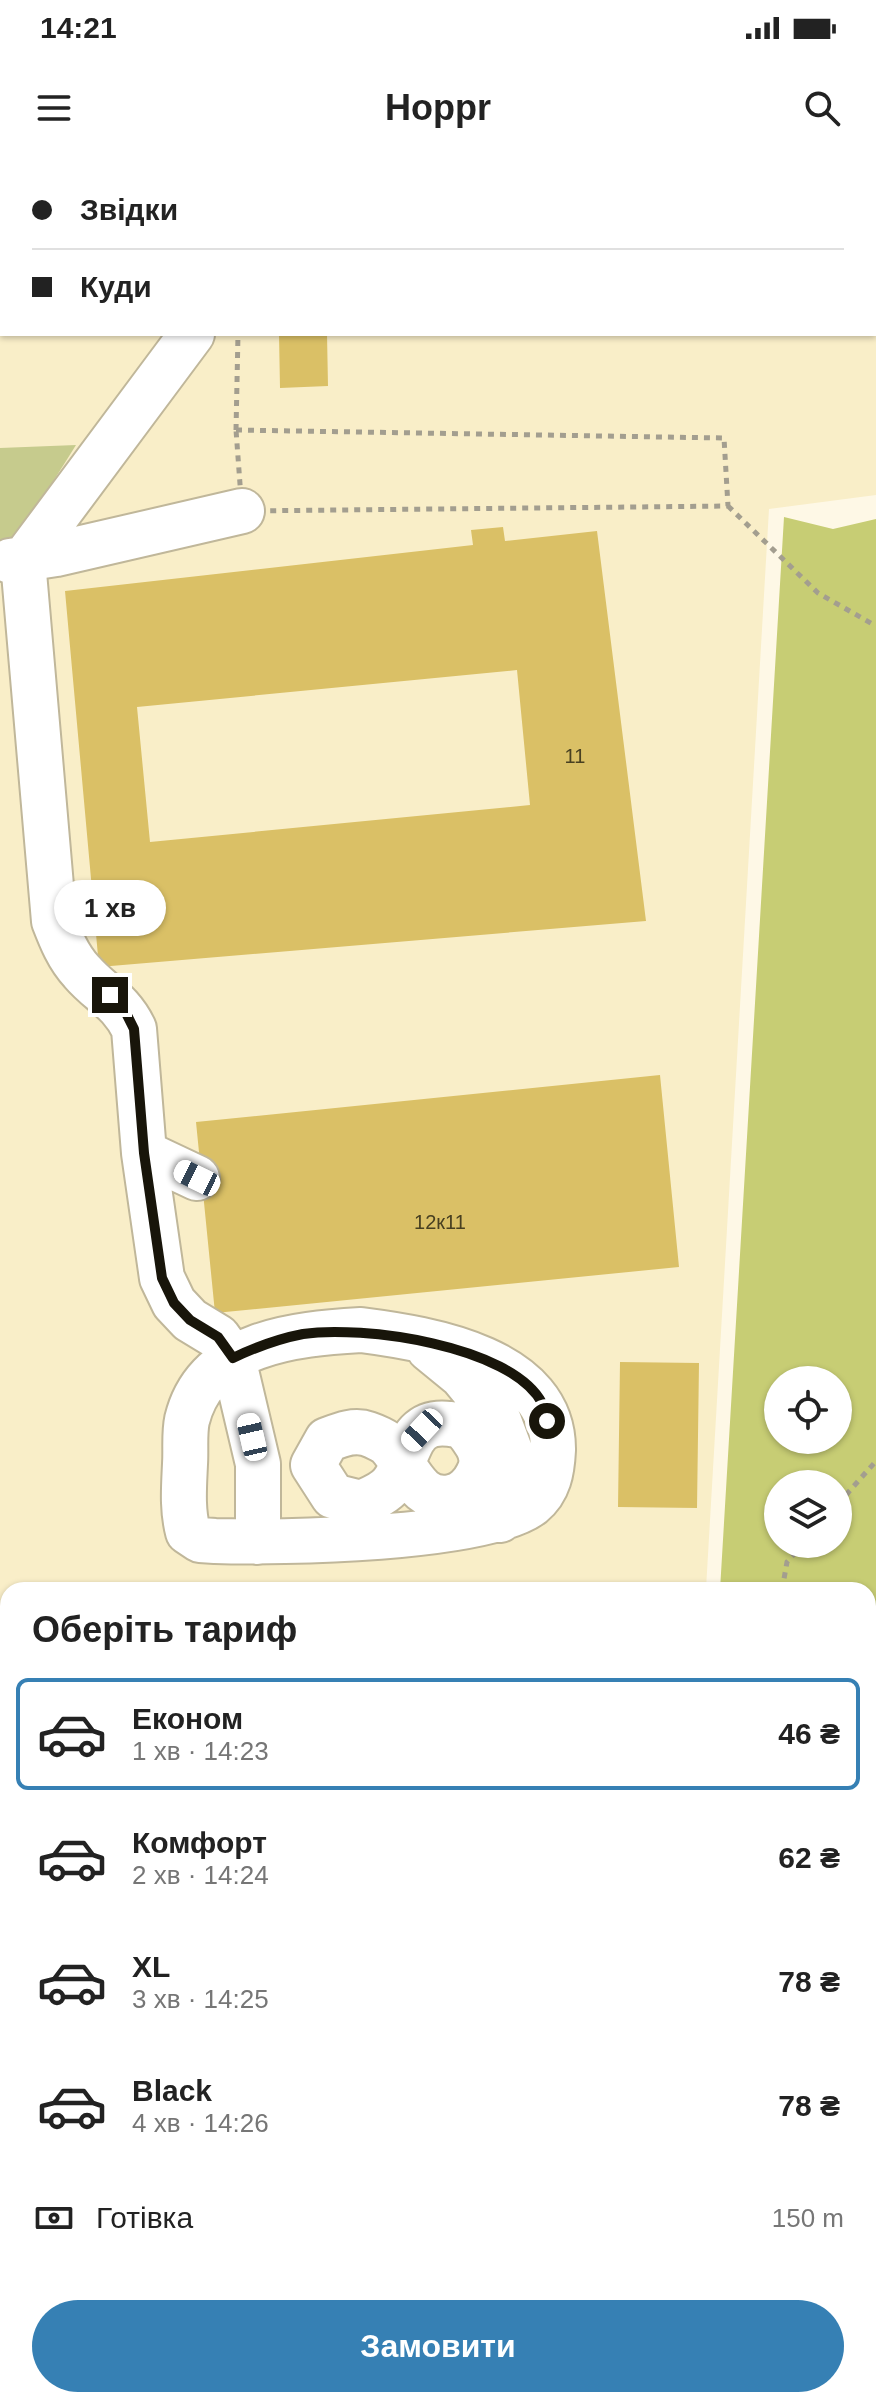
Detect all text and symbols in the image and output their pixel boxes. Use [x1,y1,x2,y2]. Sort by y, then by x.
text: 14:21 [40,11,117,44]
icon: menu [32,86,76,130]
icon: search [800,86,844,130]
text: Hoppr [385,87,491,128]
text: Звідки [80,193,178,226]
text: Куди [80,270,152,303]
house number: 11 [565,745,585,767]
callout: 1 хв [54,879,166,935]
text: 1 хв [84,893,136,923]
route end [92,977,128,1013]
car [170,1157,224,1199]
house number: 12к11 [414,1211,466,1233]
map controls [764,1366,852,1558]
button: locate [764,1366,852,1454]
route start [529,1403,565,1439]
car [397,1404,447,1456]
car [235,1411,269,1463]
button: layers [764,1470,852,1558]
text: Оберіть тариф [32,1609,297,1650]
icon: car [36,1698,108,1770]
text: Економ [132,1702,243,1735]
text: 46 ₴ [778,1717,840,1750]
text: 1 хв · 14:23 [132,1736,269,1766]
icon: car [36,1822,108,1894]
text: Комфорт [132,1826,267,1859]
text: 62 ₴ [778,1841,840,1874]
text: 2 хв · 14:24 [132,1860,269,1890]
icon: car [36,1946,108,2018]
text: XL [132,1950,170,1983]
text: 78 ₴ [778,1965,840,1998]
text: 3 хв · 14:25 [132,1984,269,2014]
icon: car [36,2070,108,2142]
text: Black [132,2074,212,2107]
text: 78 ₴ [778,2089,840,2122]
text: 4 хв · 14:26 [132,2108,269,2138]
icon: cash [32,2196,76,2240]
text: Готівка [96,2201,193,2234]
text: 150 m [772,2203,844,2233]
button: Замовити [32,2300,844,2392]

